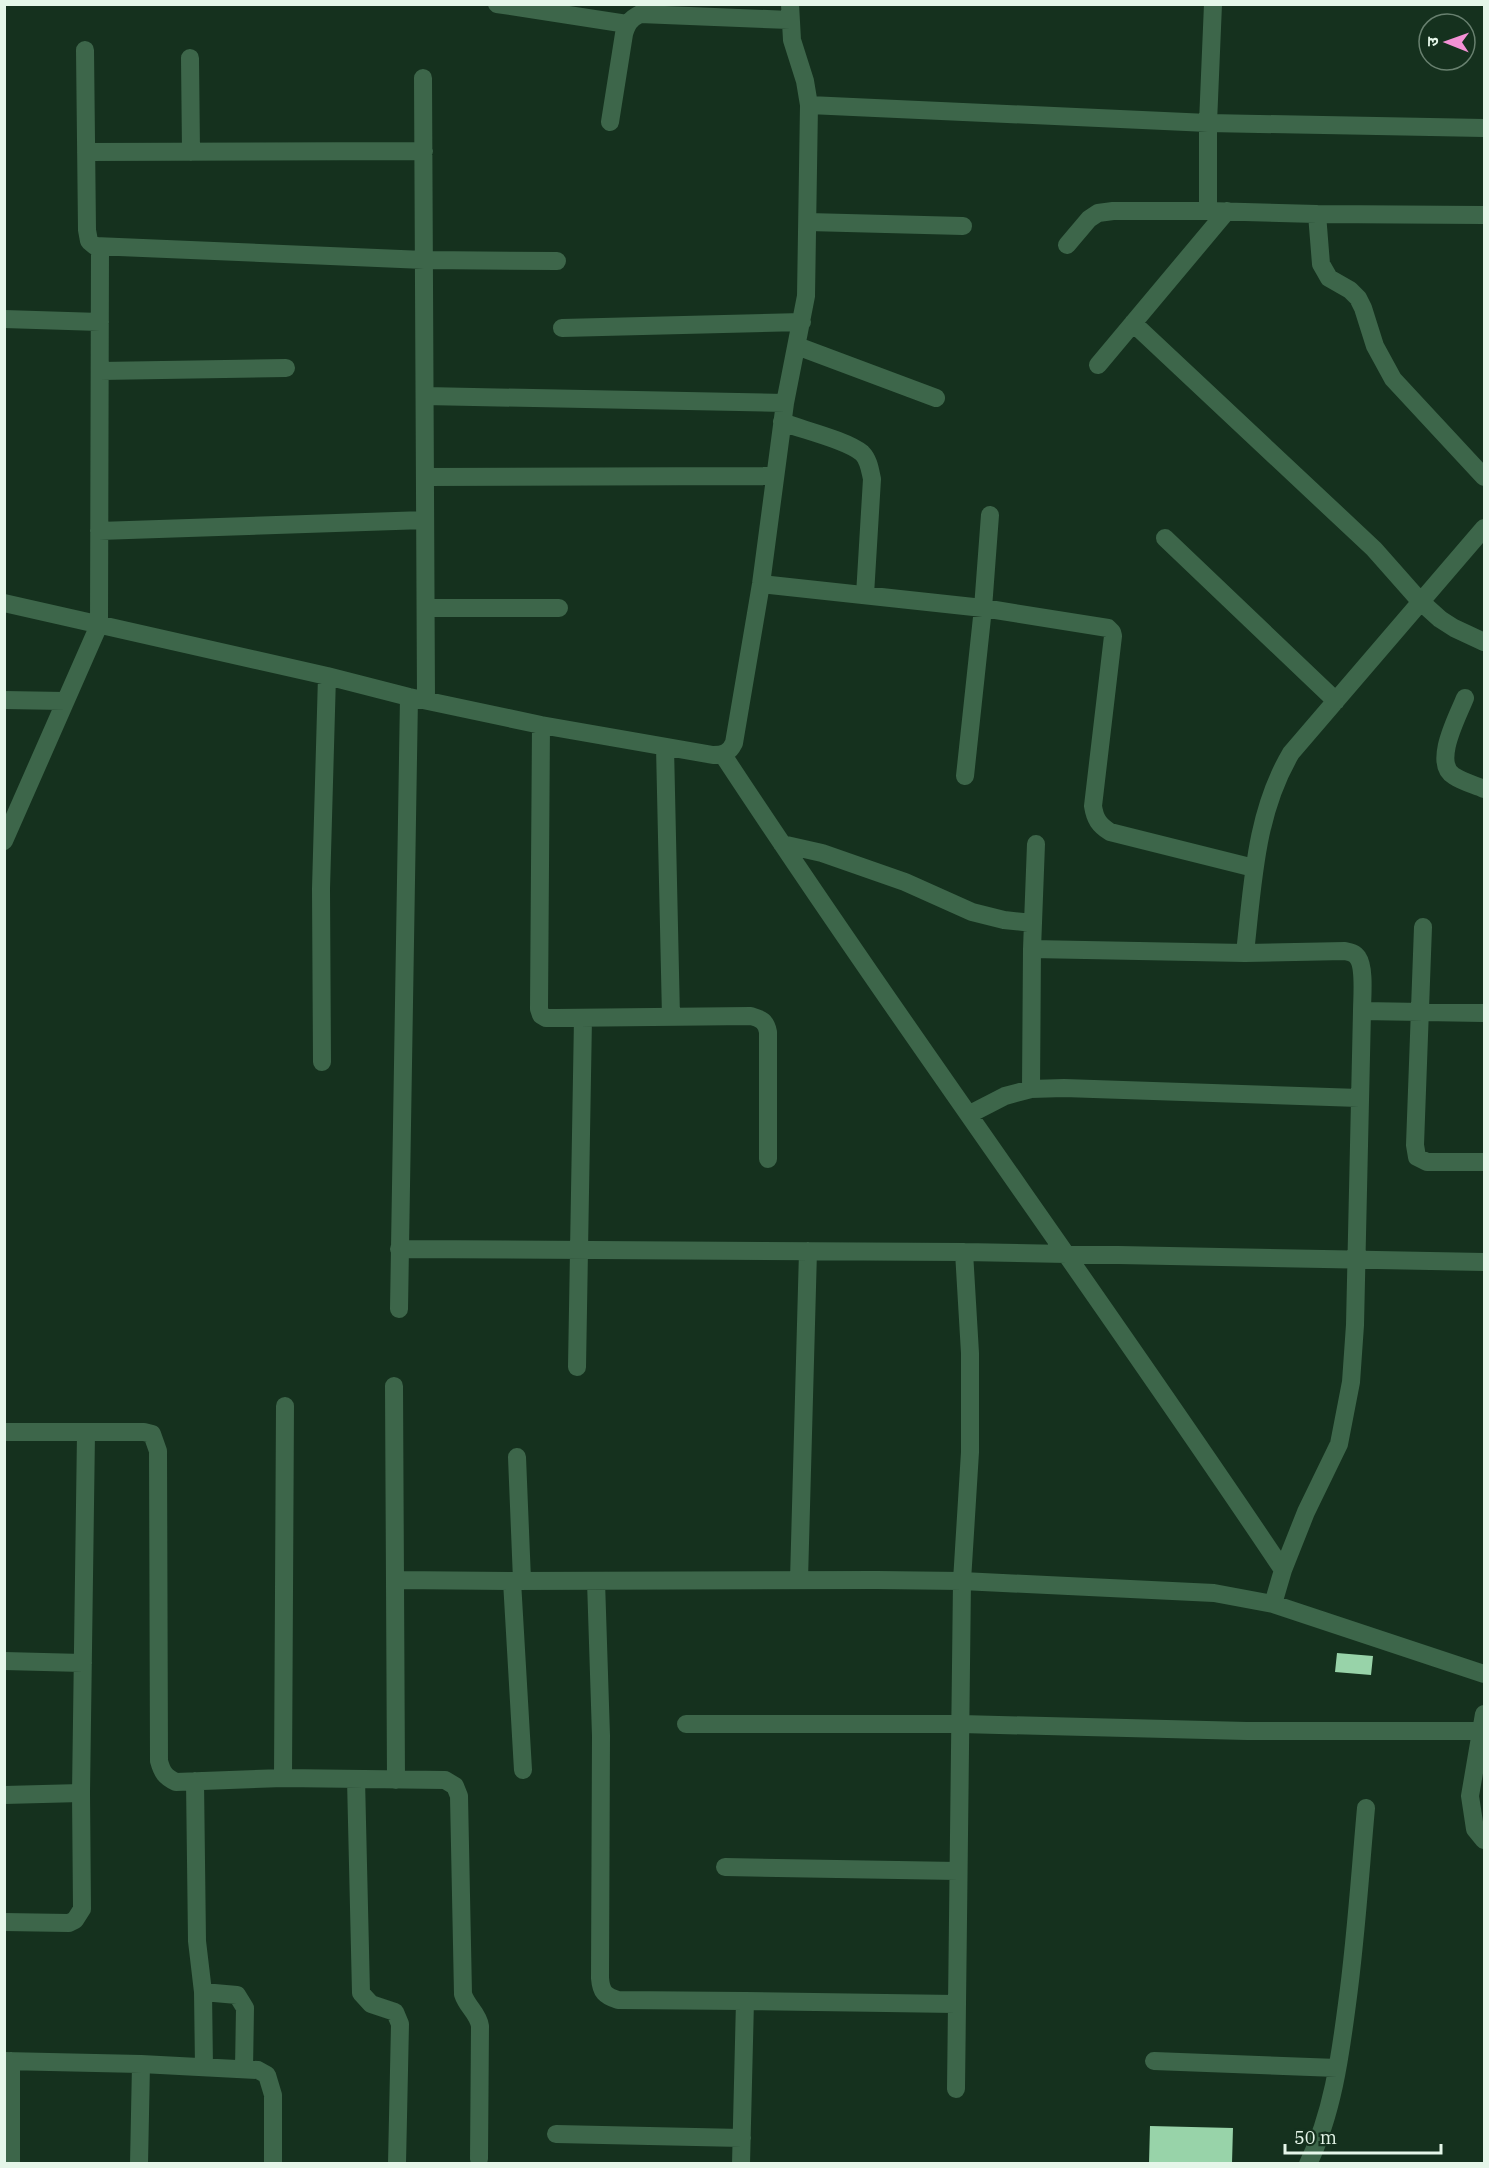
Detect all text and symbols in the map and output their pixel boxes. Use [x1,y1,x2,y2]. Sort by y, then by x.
north arrow [1417,12,1477,72]
text: उ [1422,36,1442,47]
scale bar [1285,2117,1441,2155]
text: 50 m [1294,2126,1337,2149]

